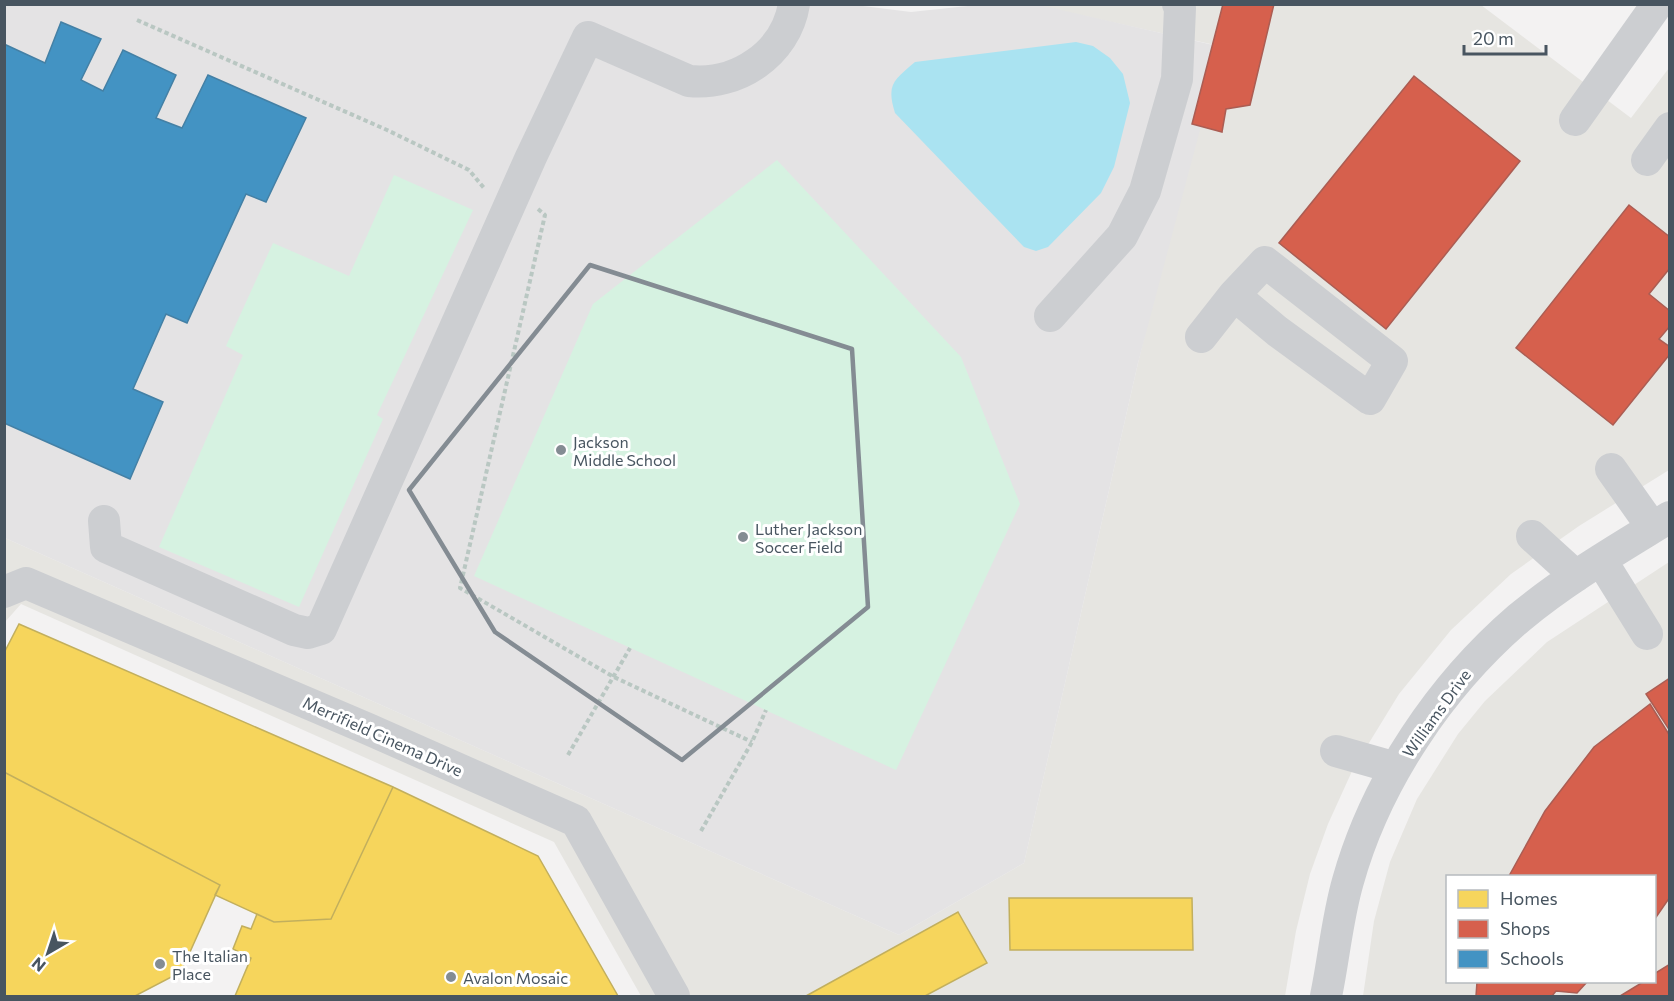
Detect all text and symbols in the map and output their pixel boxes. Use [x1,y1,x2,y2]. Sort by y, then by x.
scale bar [1464,18,1546,56]
text: 20 m [1473,27,1514,49]
place label: Jackson Middle School [573,432,676,469]
marker: Jackson Middle School [554,443,568,457]
place label: Luther Jackson Soccer Field [755,519,862,556]
marker: Luther Jackson Soccer Field [736,530,750,544]
street label: Williams Drive [1398,665,1474,761]
street label: Merrifield Cinema Drive [300,692,466,780]
legend [1446,875,1656,983]
text: Homes [1500,887,1558,909]
text: Shops [1500,917,1550,939]
north arrow [18,923,78,983]
place label: The Italian Place [172,946,248,983]
text: Schools [1500,947,1564,969]
text: N [28,954,49,976]
marker: The Italian Place [153,957,167,971]
place label: Avalon Mosaic [463,968,568,987]
marker: Avalon Mosaic [444,970,458,984]

